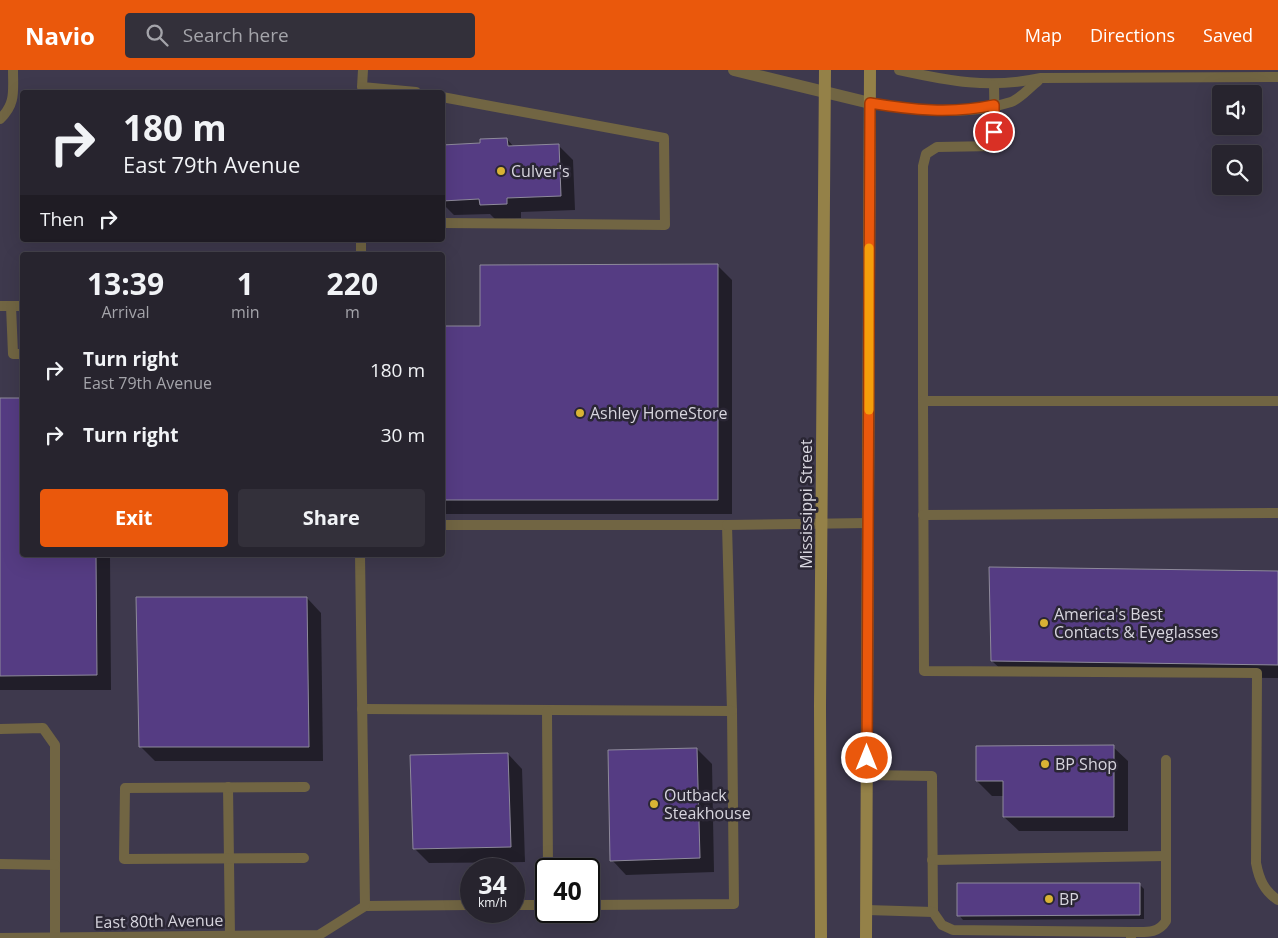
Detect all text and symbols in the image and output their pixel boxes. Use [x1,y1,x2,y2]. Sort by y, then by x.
search box [125,13,475,58]
text: Navio [25,19,95,52]
icon: search [143,21,171,49]
text: Search here [183,22,289,48]
text: Map [1025,23,1062,47]
text: Directions [1090,23,1175,47]
text: Saved [1203,23,1253,47]
map controls [1212,85,1262,195]
button: sound [1212,85,1262,135]
text: 180 m [123,104,227,151]
icon: right [40,110,105,175]
pin [973,111,1015,153]
icon: arrive [980,118,1008,146]
button: search [1212,145,1262,195]
text: East 79th Avenue [123,149,300,179]
place label: Culver's [511,160,570,182]
marker: Culver's [495,165,507,177]
icon: right [94,205,122,233]
text: Then [40,206,84,232]
text: 13:39 [87,263,164,304]
text: 1 [237,263,254,304]
text: 220 [327,263,378,304]
text: Arrival [101,301,150,323]
text: min [231,301,260,323]
text: m [345,301,360,323]
text: Turn right [83,346,178,372]
icon: right [40,356,68,384]
text: 180 m [370,357,425,383]
text: East 79th Avenue [83,372,212,394]
place label: Ashley HomeStore [590,402,728,424]
marker: Ashley HomeStore [574,407,586,419]
icon: right [40,421,68,449]
text: Turn right [83,422,178,448]
text: 30 m [381,422,425,448]
street label: Mississippi Street [795,439,817,569]
button: Exit [40,489,228,547]
button: Share [238,489,425,547]
place label: America's Best Contacts & Eyeglasses [1054,603,1218,643]
marker: America's Best Contacts & Eyeglasses [1038,617,1050,629]
position arrow [840,731,892,783]
place label: BP Shop [1055,753,1117,775]
marker: BP Shop [1039,758,1051,770]
place label: Outback Steakhouse [664,784,751,824]
marker: Outback Steakhouse [648,798,660,810]
speed limit sign: 40 [535,858,600,923]
text: 34 [478,867,507,901]
place label: BP [1059,888,1079,910]
marker: BP [1043,893,1055,905]
text: km/h [478,894,507,911]
street label: East 80th Avenue [94,909,224,933]

